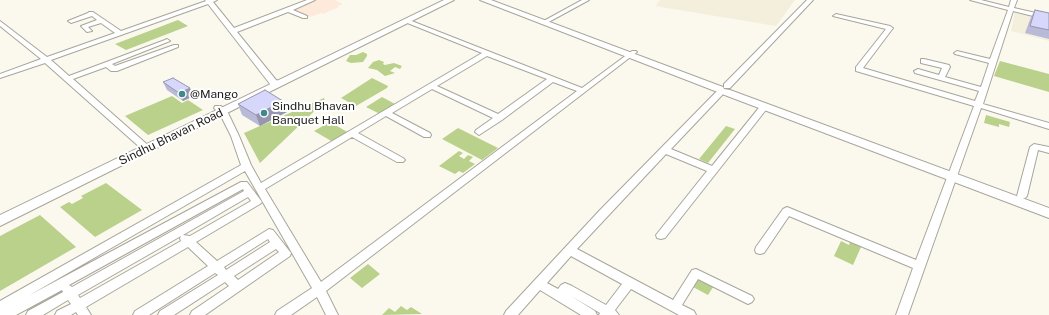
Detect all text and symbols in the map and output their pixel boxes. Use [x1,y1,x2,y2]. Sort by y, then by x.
place label: @Mango [190,87,238,101]
marker: @Mango [177,89,187,99]
place label: Sindhu Bhavan Banquet Hall [272,99,355,127]
street label: Sindhu Bhavan Road [117,105,225,169]
marker: Sindhu Bhavan Banquet Hall [259,108,269,118]

